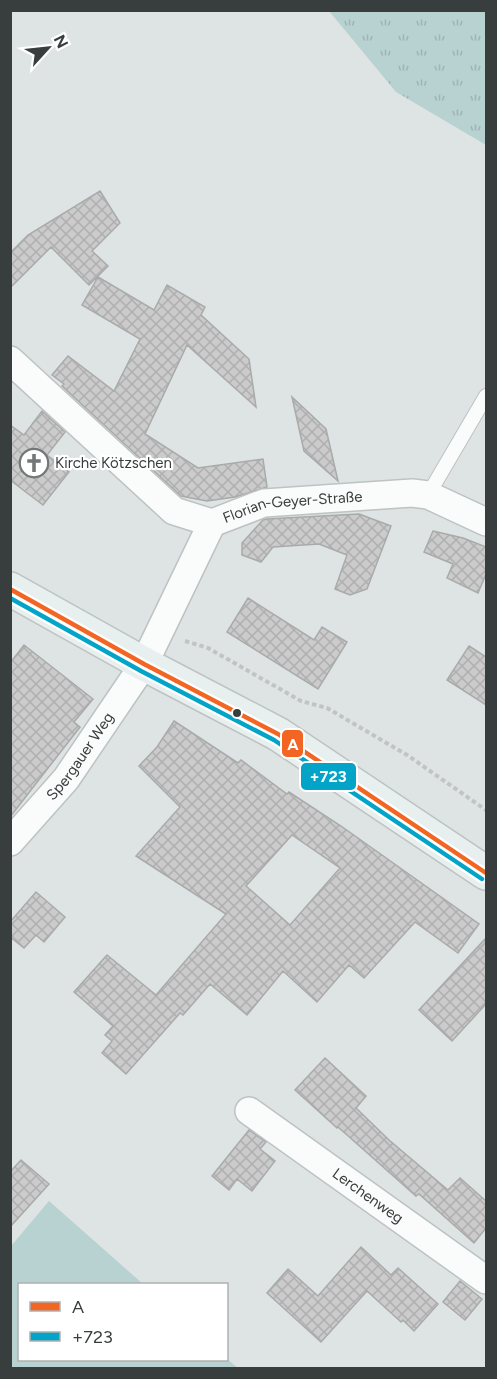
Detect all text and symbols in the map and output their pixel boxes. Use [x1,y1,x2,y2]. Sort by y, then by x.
north arrow [18,18,78,78]
text: N [50,32,72,51]
church icon: Kirche Kötzschen [18,447,50,479]
place label: Kirche Kötzschen [55,454,172,472]
street label: Florian-Geyer-Straße [220,487,363,527]
unlabelled marker [231,707,243,719]
street label: Spergauer Weg [42,709,118,804]
line badge: A [281,729,304,758]
text: A [287,735,299,754]
line badge: +723 [300,762,357,791]
text: +723 [309,767,347,786]
street label: Lerchenweg [329,1164,407,1227]
legend [18,1283,228,1361]
text: A [72,1296,84,1318]
text: +723 [72,1326,113,1348]

